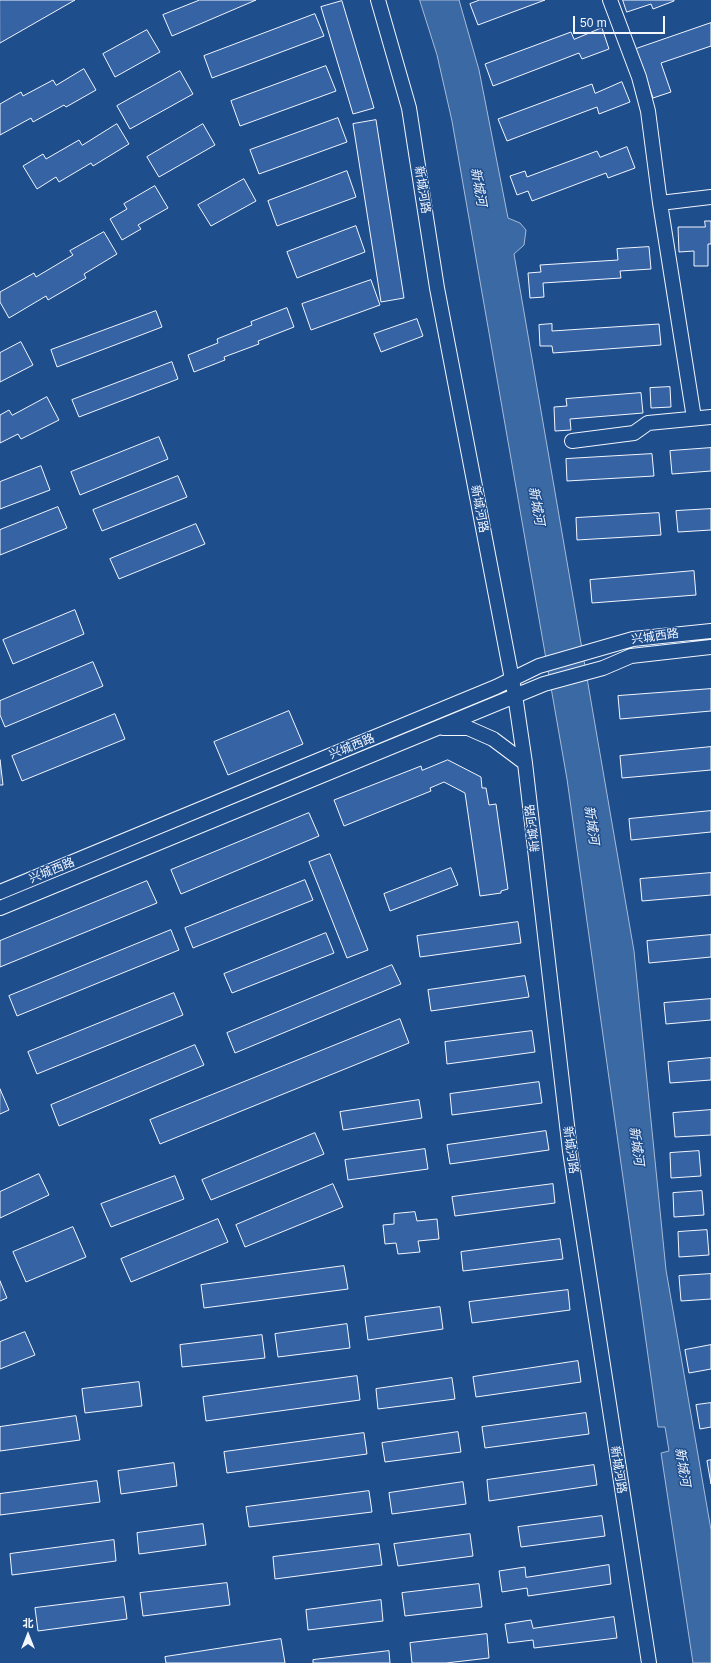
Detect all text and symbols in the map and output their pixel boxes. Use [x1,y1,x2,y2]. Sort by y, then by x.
scale bar [575,8,667,34]
text: 50 m [580,16,607,30]
street label: 新城河路 [411,165,433,215]
water label: 新城河 [467,166,489,208]
street label: 新城河路 [467,484,491,534]
water label: 新城河 [525,485,547,527]
street label: 兴城西路 [630,627,680,647]
street label: 兴城西路 [327,731,377,763]
street label: 新城河路 [523,803,543,853]
water label: 新城河 [581,805,601,845]
street label: 兴城西路 [27,855,77,887]
street label: 新城河路 [560,1125,580,1175]
water label: 新城河 [626,1126,646,1166]
street label: 新城河路 [607,1445,629,1495]
water label: 新城河 [671,1447,693,1487]
north arrow [8,1615,48,1655]
text: 北 [23,1617,34,1629]

